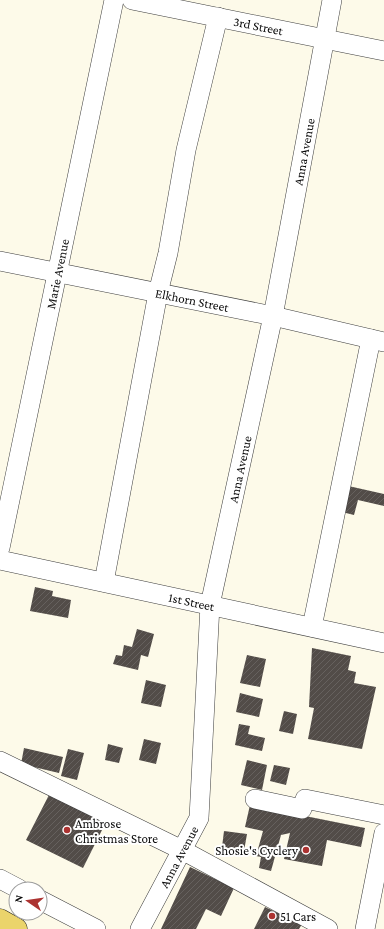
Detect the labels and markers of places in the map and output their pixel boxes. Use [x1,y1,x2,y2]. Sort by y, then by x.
place label: Ambrose Christmas Store [75,816,158,846]
marker: Ambrose Christmas Store [62,825,72,835]
place label: Shosie's Cyclery [215,843,299,858]
marker: Shosie's Cyclery [301,845,311,855]
place label: 51 Cars [280,909,316,924]
marker: 51 Cars [267,911,277,921]

